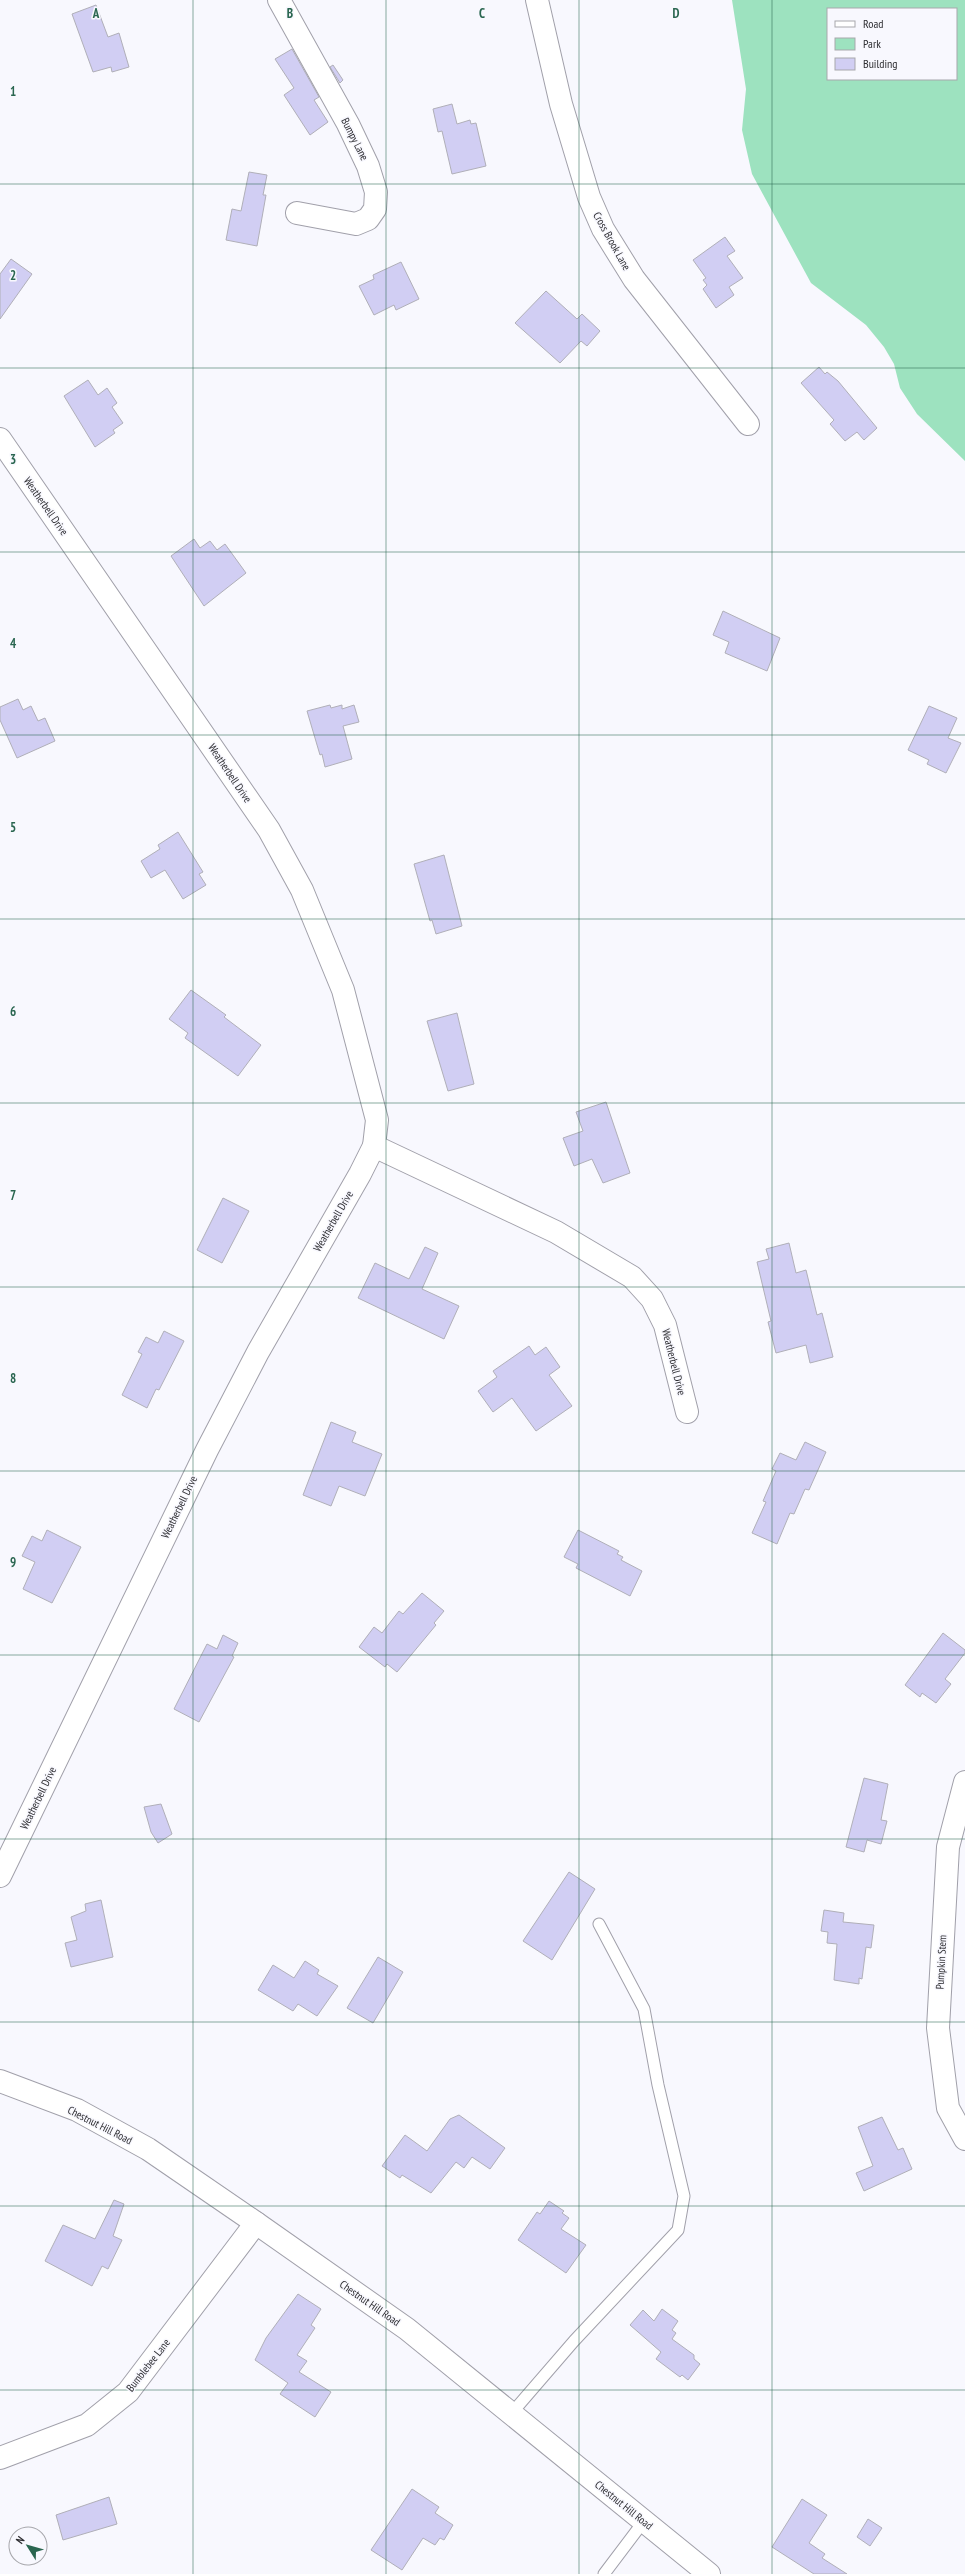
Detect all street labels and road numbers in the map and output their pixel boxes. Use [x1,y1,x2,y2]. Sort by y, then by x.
street label: Bumpy Lane [338,115,372,163]
street label: Cross Brook Lane [590,209,634,273]
street label: Weatherbell Drive [21,474,72,538]
street label: Weatherbell Drive [205,741,255,806]
street label: Weatherbell Drive [310,1188,356,1254]
street label: Weatherbell Drive [659,1327,689,1397]
street label: Weatherbell Drive [158,1473,200,1541]
street label: Weatherbell Drive [17,1764,59,1832]
street label: Pumpkin Stem [933,1934,949,1990]
street label: Chestnut Hill Road [65,2103,135,2147]
street label: Chestnut Hill Road [337,2277,403,2329]
street label: Bumblebee Lane [123,2335,173,2394]
street label: Chestnut Hill Road [592,2477,656,2533]

